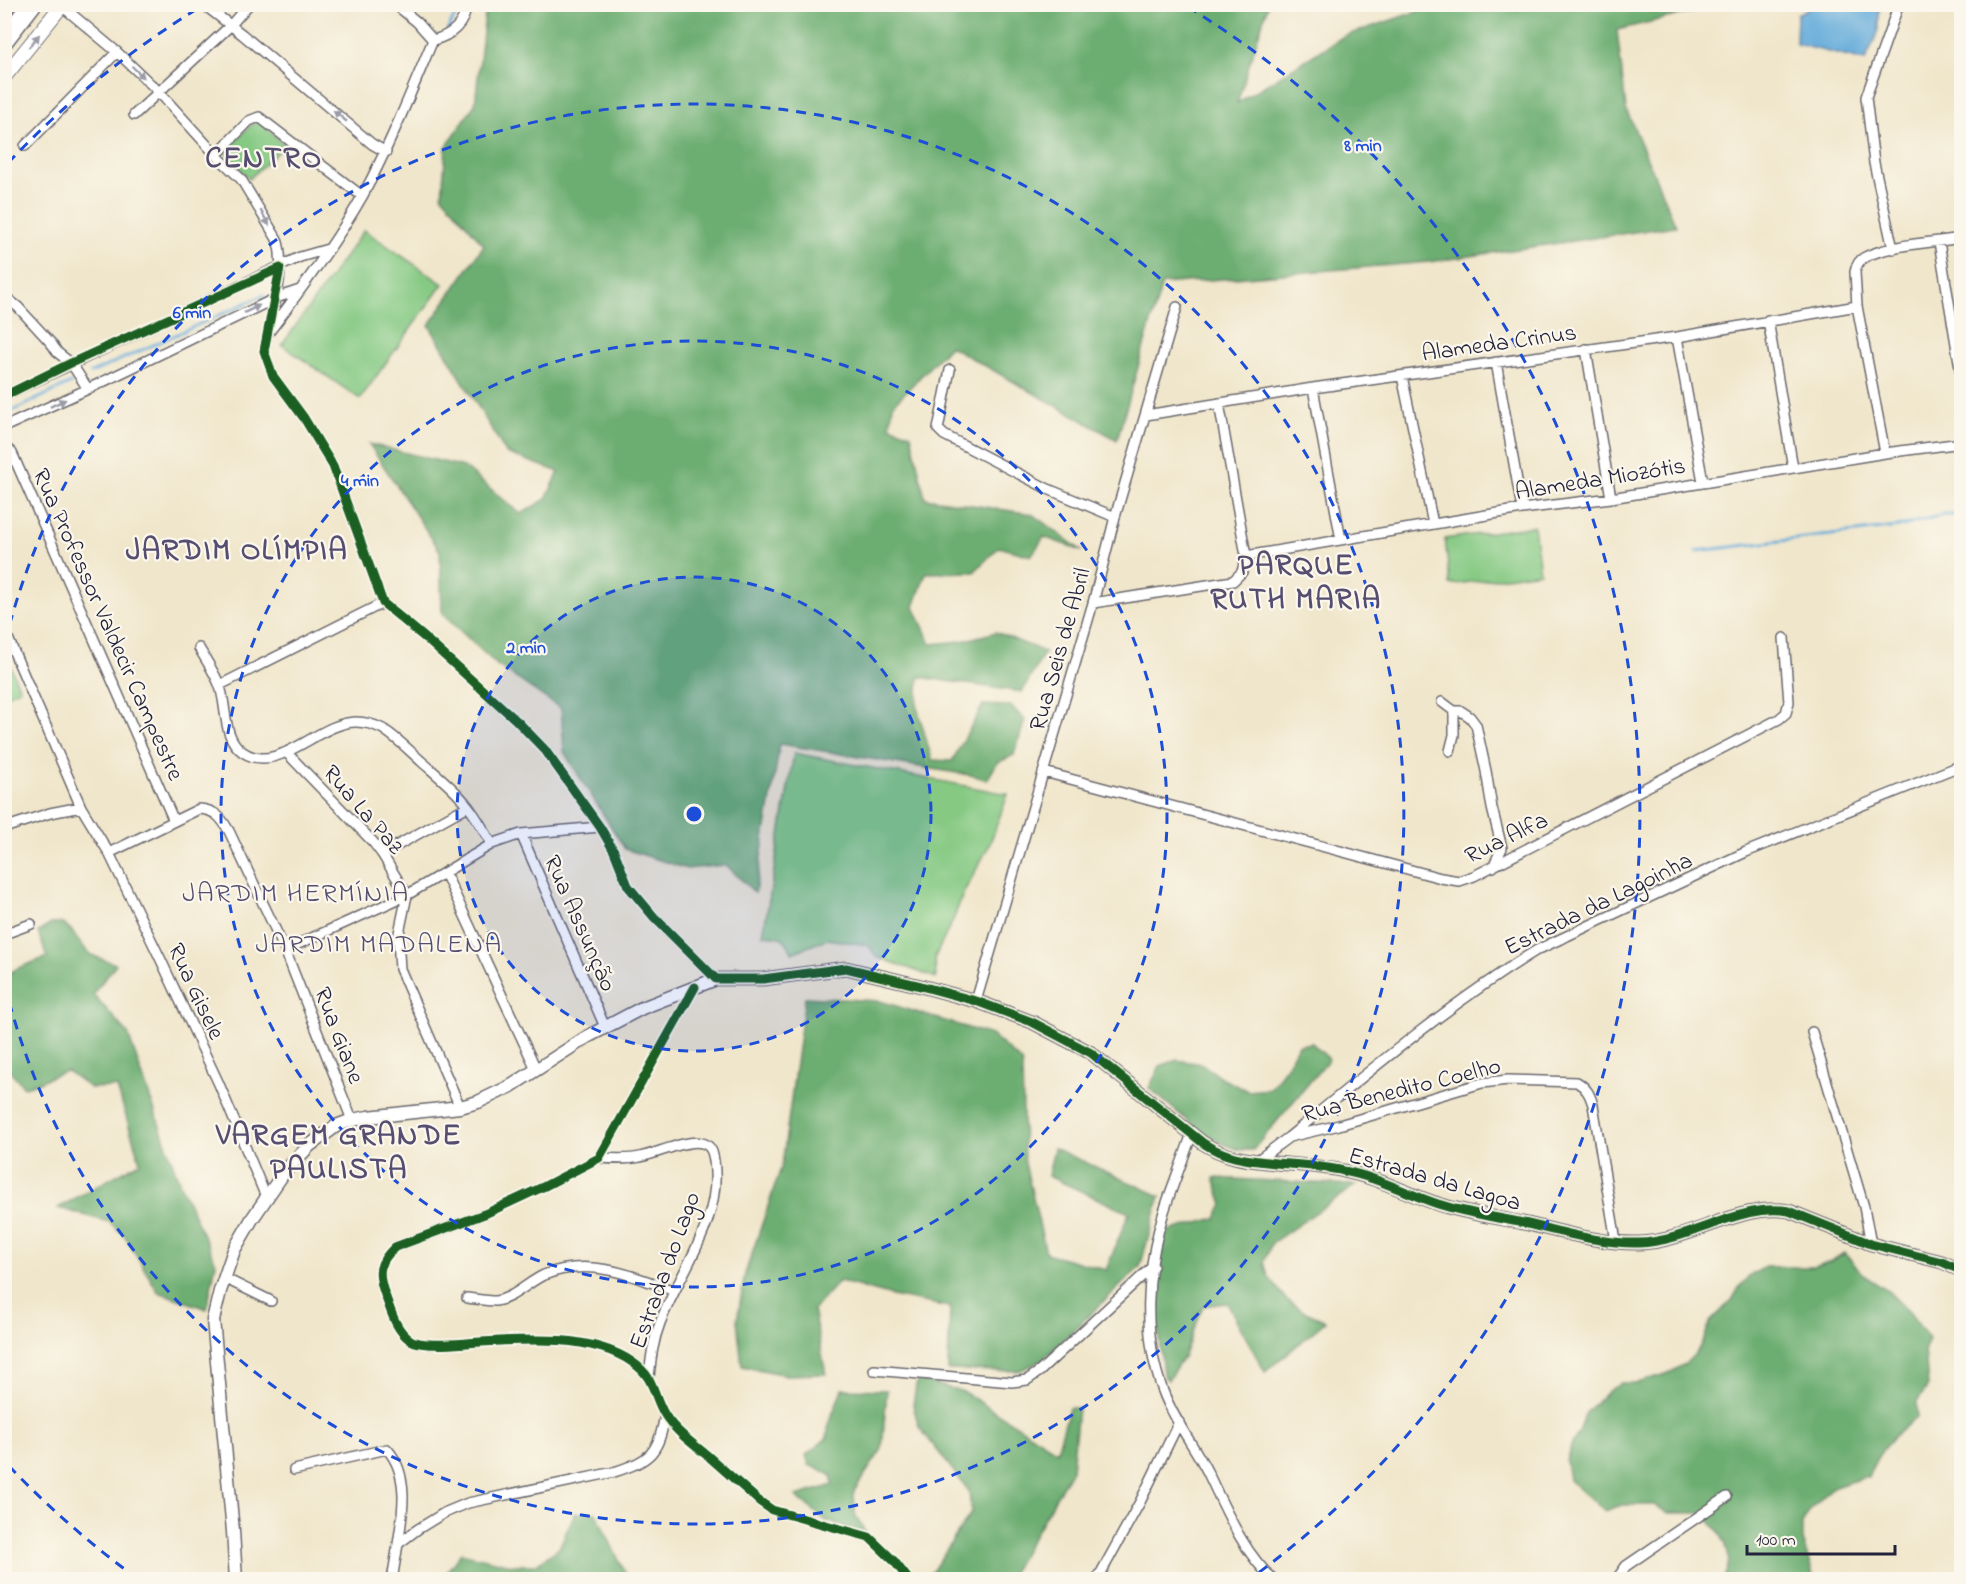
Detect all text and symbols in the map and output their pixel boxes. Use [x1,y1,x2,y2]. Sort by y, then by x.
one-way arrow [27,33,40,49]
one-way arrow [130,64,144,78]
one-way arrow [332,110,348,123]
text: 8 min [1343,134,1382,160]
district label: CENTRO [205,138,323,182]
one-way arrow [260,210,270,227]
text: 6 min [173,301,211,327]
one-way arrow [244,304,261,314]
street label: Alameda Crinus [1420,316,1579,373]
one-way arrow [49,398,67,408]
street label: Alameda Miozótis [1513,450,1688,511]
street label: Rua Professor Valdecir Campestre [22,463,192,787]
text: 4 min [341,469,379,495]
district label: JARDIM OLÍMPIA [126,530,348,574]
district label: PARQUE RUTH MARIA [1210,545,1382,623]
street label: Rua Seis de Abril [1021,564,1101,735]
text: 2 min [505,636,546,662]
street label: Rua La Paz [313,758,412,864]
centre of rings [684,804,704,824]
street label: Rua Alfa [1460,804,1555,874]
street label: Estrada da Lagoinha [1499,844,1699,966]
street label: Rua Assunção [533,850,624,998]
district label: JARDIM HERMÍNIA [182,875,410,914]
district label: JARDIM MADALENA [255,926,503,965]
street label: Rua Gisele [157,938,232,1046]
street label: Rua Giane [303,983,372,1089]
street label: Rua Benedito Coelho [1298,1050,1505,1133]
district label: VARGEM GRANDE PAULISTA [215,1115,462,1193]
street label: Estrada da Lagoa [1344,1139,1525,1222]
street label: Estrada do Lago [622,1187,711,1354]
scale bar [1747,1518,1896,1556]
text: 100 m [1756,1528,1796,1554]

